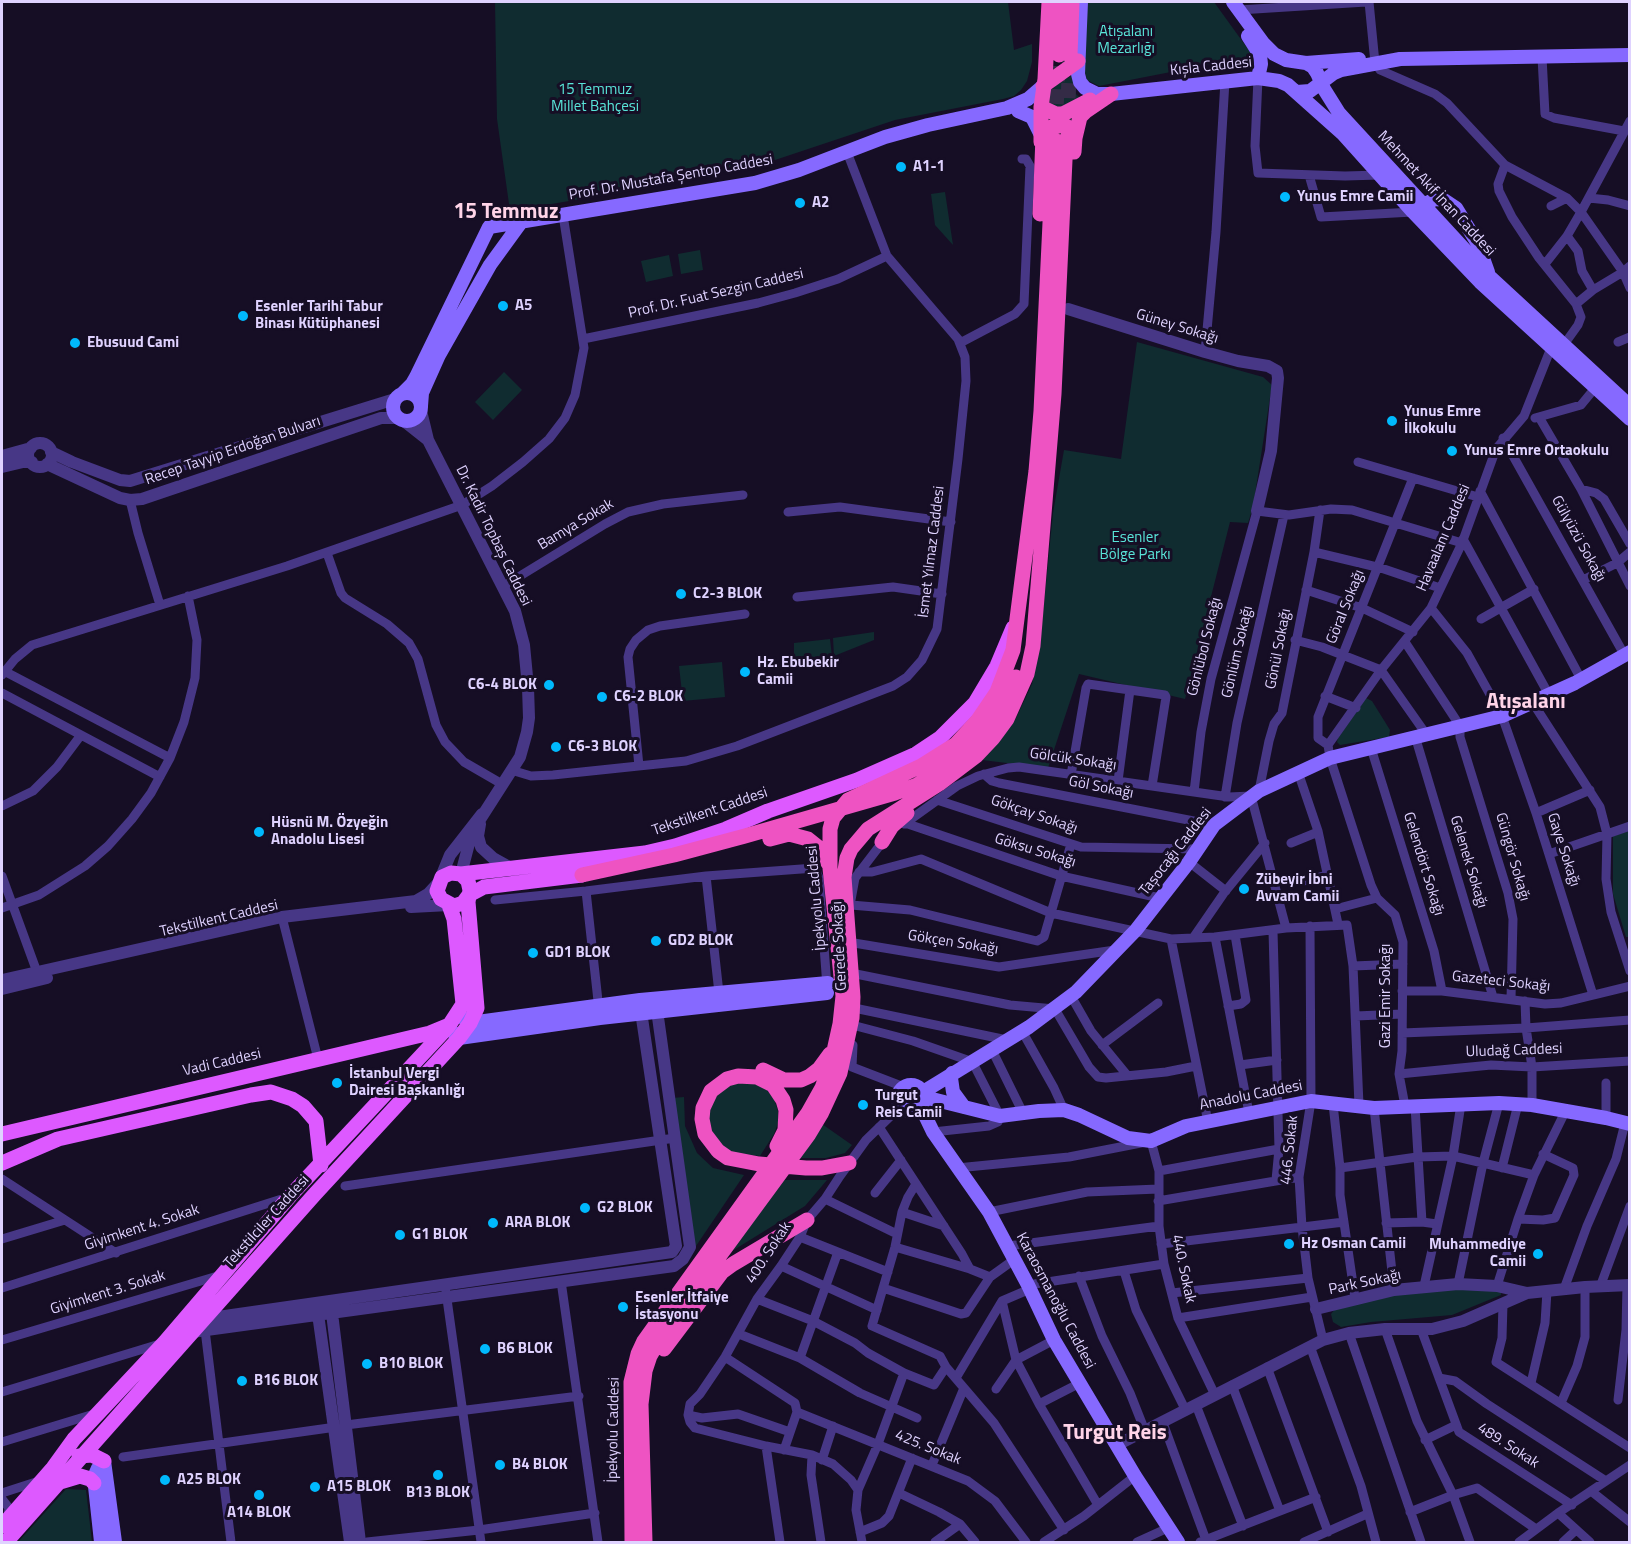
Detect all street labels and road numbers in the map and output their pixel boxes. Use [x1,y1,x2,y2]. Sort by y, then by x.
street label: Kışla Caddesi [1169,54,1253,80]
street label: Mehmet Akif İnan Caddesi [1373,128,1499,260]
street label: Prof. Dr. Mustafa Şentop Caddesi [568,151,774,205]
street label: Prof. Dr. Fuat Sezgin Caddesi [627,265,805,323]
street label: Güney Sokağı [1134,306,1220,348]
street label: Recep Tayyip Erdoğan Bulvarı [143,412,323,490]
street label: Dr. Kadir Topbaş Caddesi [451,463,535,609]
street label: Havaalanı Caddesi [1413,482,1475,594]
street label: İsmet Yılmaz Caddesi [915,485,949,619]
street label: Gülyüzü Sokağı [1547,493,1609,585]
street label: Bamya Sokak [535,495,617,555]
street label: Göral Sokağı [1323,567,1369,647]
street label: Gönlübol Sokağı [1184,596,1226,698]
street label: Gönlüm Sokağı [1219,604,1257,700]
street label: Gönül Sokağı [1262,607,1296,691]
street label: Gölcük Sokağı [1029,745,1117,775]
street label: Göl Sokağı [1067,773,1135,803]
street label: Tekstilkent Caddesi [650,784,770,840]
street label: Gökçay Sokağı [988,792,1080,838]
street label: Taşocağı Caddesi [1136,804,1216,900]
street label: Gelendört Sokağı [1399,810,1447,918]
street label: Güngör Sokağı [1491,811,1533,903]
street label: Gaye Sokağı [1543,811,1583,889]
street label: Gelenek Sokağı [1445,814,1491,910]
street label: Göksu Sokağı [992,830,1078,872]
street label: İpekyolu Caddesi [803,845,831,951]
street label: Tekstilkent Caddesi [158,897,280,941]
street label: Gerede Sokağı [829,901,851,991]
street label: Gökçen Sokağı [907,927,999,959]
street label: Gazi Emir Sokağı [1377,944,1395,1048]
street label: Gazeteci Sokağı [1451,968,1551,996]
street label: Uludağ Caddesi [1465,1040,1563,1062]
street label: Vadi Caddesi [181,1045,263,1081]
street label: Anadolu Caddesi [1198,1077,1304,1115]
street label: 446. Sokak [1277,1114,1303,1186]
street label: Tekstilciler Caddesi [220,1172,314,1272]
street label: Giyimkent 4. Sokak [82,1201,202,1255]
street label: 400. Sokak [742,1219,796,1287]
street label: Karaosmanoğlu Caddesi [1011,1230,1099,1372]
street label: 440. Sokak [1167,1233,1199,1305]
street label: Giyimkent 3. Sokak [48,1267,168,1319]
street label: Park Sokağı [1327,1267,1403,1299]
street label: İpekyolu Caddesi [604,1377,624,1483]
street label: 489. Sokak [1474,1419,1542,1473]
street label: 425. Sokak [892,1427,964,1469]

